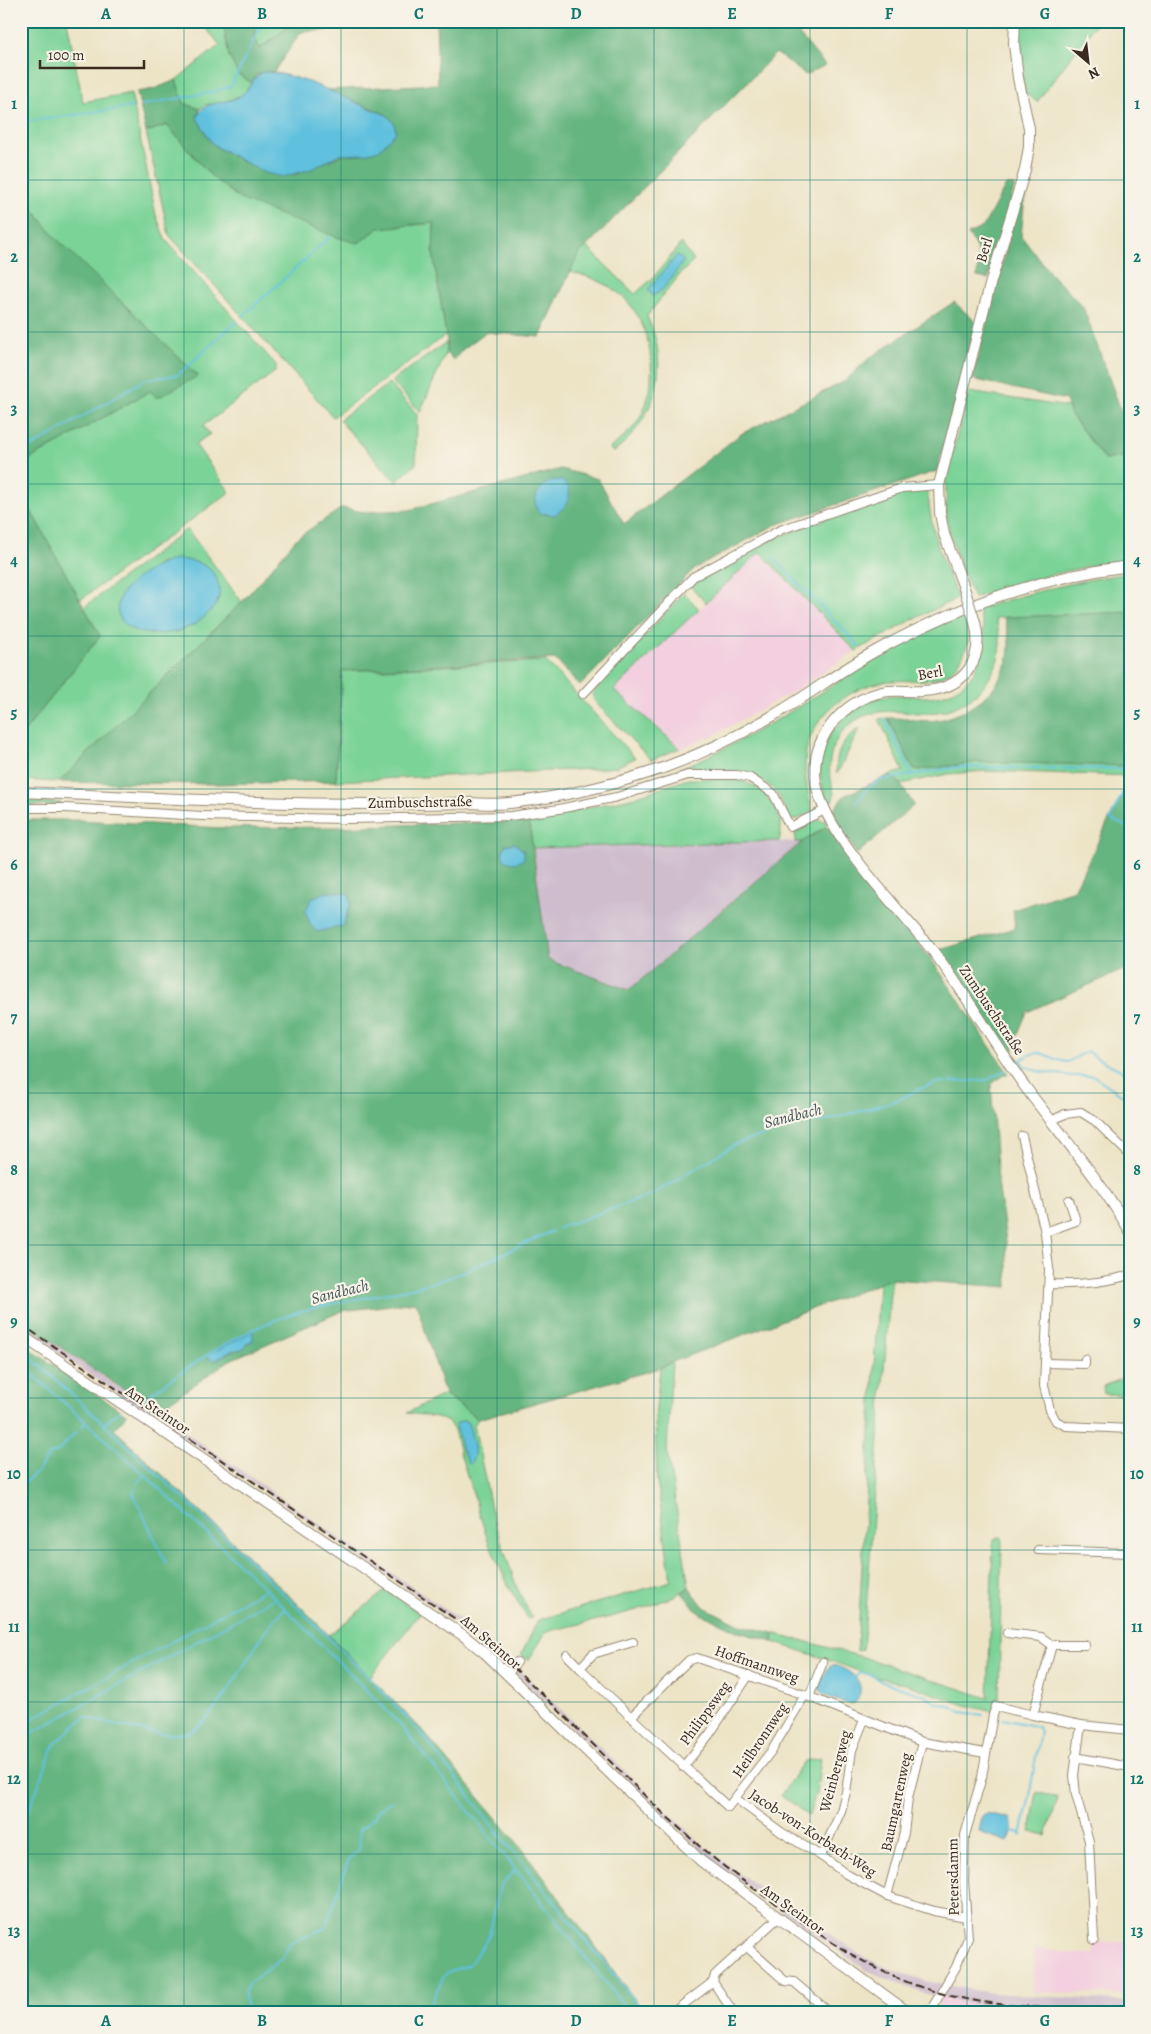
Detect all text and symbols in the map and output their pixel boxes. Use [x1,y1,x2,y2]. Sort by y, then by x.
text: A [100,3,112,25]
text: B [257,3,267,25]
text: C [414,3,424,25]
text: D [570,3,582,25]
text: E [727,3,737,25]
text: F [885,3,894,25]
text: G [1040,3,1050,25]
scale bar [40,38,144,70]
north arrow [1064,38,1114,88]
text: 100 m [48,45,85,65]
text: N [1085,62,1103,84]
text: 1 [11,93,17,115]
text: 1 [1134,93,1140,115]
street label: Berl [971,235,997,265]
text: 2 [10,246,18,268]
text: 2 [1133,246,1141,268]
text: 3 [11,398,18,420]
text: 3 [1134,398,1141,420]
text: 4 [10,550,18,572]
text: 4 [1133,550,1141,572]
street label: Berl [916,661,944,685]
text: 5 [11,702,18,724]
text: 5 [1134,702,1141,724]
street label: Zumbuschstraße [368,791,473,813]
text: 6 [10,854,18,876]
text: 6 [1133,854,1141,876]
street label: Zumbuschstraße [955,961,1030,1059]
text: 7 [11,1007,18,1029]
text: 7 [1134,1007,1141,1029]
water label: Sandbach [762,1098,824,1134]
text: 8 [10,1159,18,1181]
text: 8 [1133,1159,1141,1181]
water label: Sandbach [309,1274,371,1310]
text: 9 [10,1311,18,1333]
text: 9 [1133,1311,1141,1333]
street label: Am Steintor [121,1380,195,1439]
text: 10 [7,1463,21,1485]
text: 10 [1130,1463,1144,1485]
street label: Am Steintor [456,1609,526,1674]
text: 11 [8,1616,20,1638]
text: 11 [1131,1616,1143,1638]
street label: Hoffmannweg [712,1640,802,1688]
street label: Philippsweg [675,1677,735,1749]
street label: Heilbronnweg [727,1698,793,1782]
street label: Weinbergweg [814,1727,856,1815]
street label: Baumgartenweg [876,1750,916,1853]
text: 12 [7,1768,21,1790]
text: 12 [1130,1768,1144,1790]
street label: Jacob-von-Korbach-Weg [745,1784,881,1882]
street label: Petersdamm [942,1837,964,1916]
street label: Am Steintor [756,1879,829,1939]
text: 13 [8,1920,20,1942]
text: 13 [1131,1920,1143,1942]
text: A [100,2010,112,2032]
text: B [257,2010,267,2032]
text: C [414,2010,424,2032]
text: D [570,2010,582,2032]
text: E [727,2010,737,2032]
text: F [885,2010,894,2032]
text: G [1040,2010,1050,2032]

